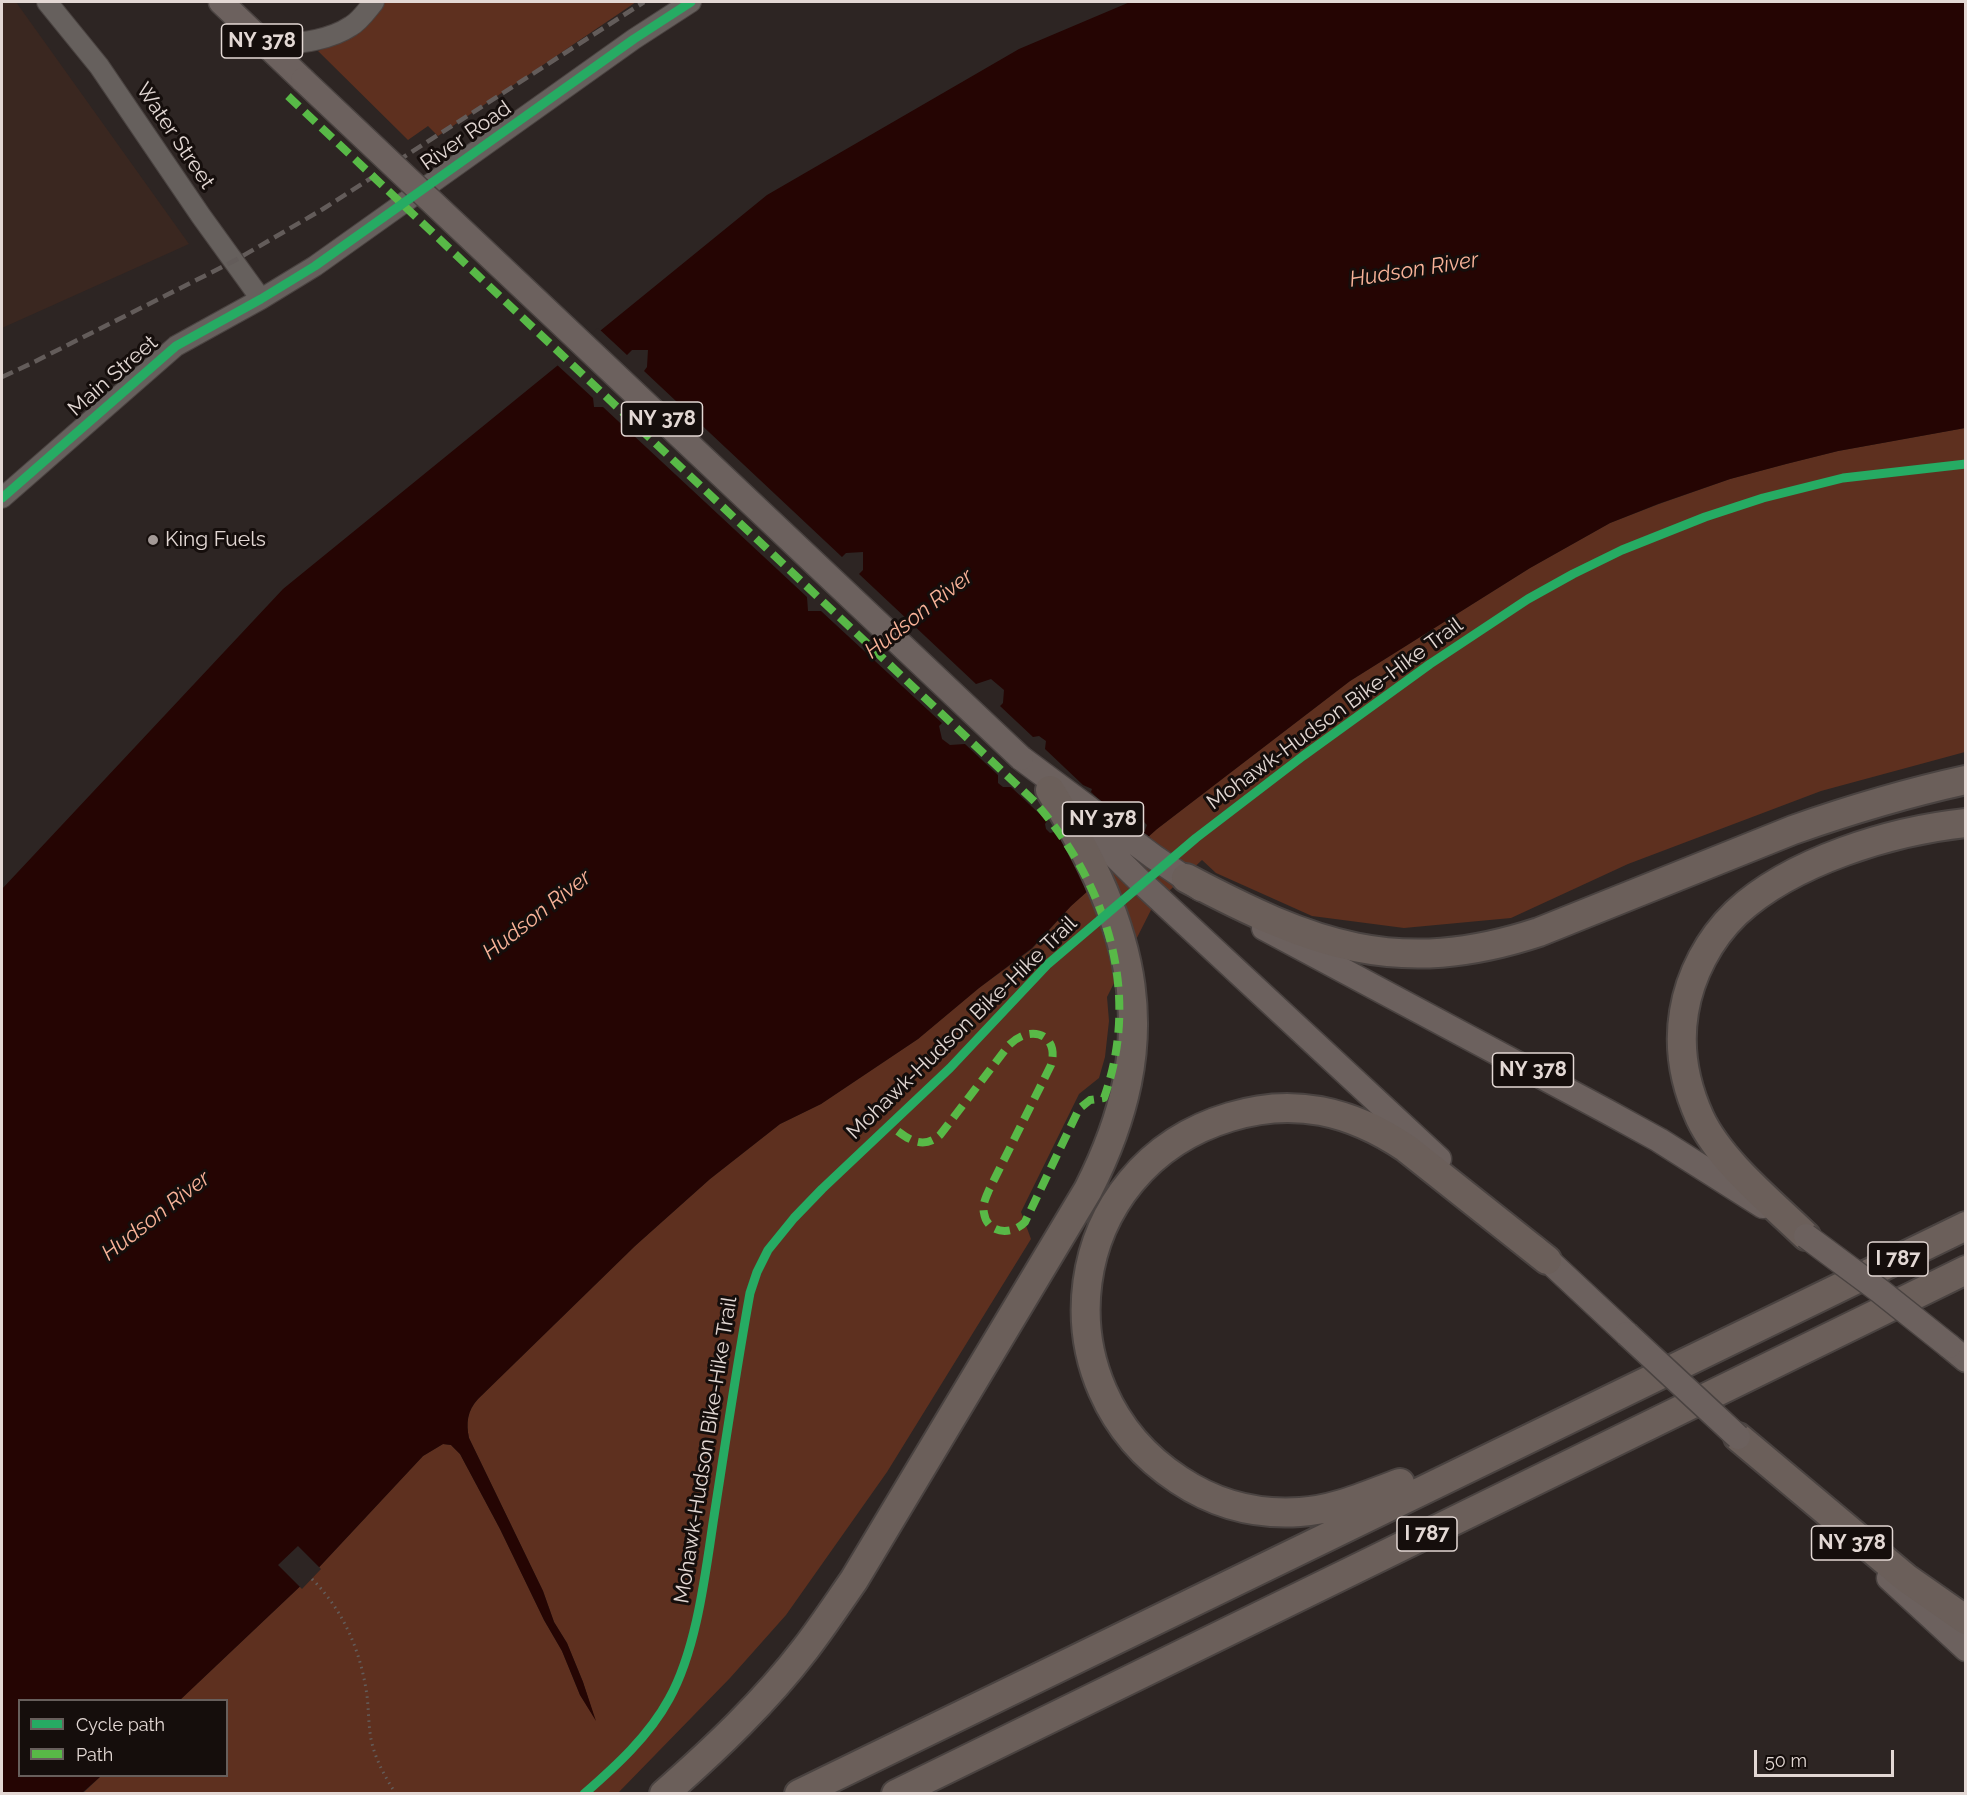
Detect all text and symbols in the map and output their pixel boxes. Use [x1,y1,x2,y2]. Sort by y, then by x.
road number: NY 378 [222,24,302,58]
street label: Water Street [130,78,220,194]
street label: River Road [416,96,516,176]
water label: Hudson River [1348,247,1480,293]
street label: Main Street [63,330,163,422]
road number: NY 378 [622,402,702,436]
place label: King Fuels [165,527,266,553]
marker: King Fuels [146,533,160,547]
water label: Hudson River [860,564,978,664]
street label: Mohawk-Hudson Bike-Hike Trail [1202,613,1468,815]
road number: NY 378 [1062,802,1144,836]
water label: Hudson River [478,865,596,965]
street label: Mohawk-Hudson Bike-Hike Trail [842,911,1082,1145]
road number: NY 378 [1492,1053,1574,1087]
water label: Hudson River [97,1166,215,1266]
road number: I 787 [1868,1242,1928,1276]
street label: Mohawk-Hudson Bike-Hike Trail [669,1295,743,1605]
road number: I 787 [1397,1517,1457,1551]
road number: NY 378 [1812,1526,1892,1560]
legend [18,1699,228,1777]
text: Cycle path [76,1714,165,1735]
scale bar [1757,1738,1896,1776]
text: Path [76,1744,113,1765]
text: 50 m [1765,1750,1807,1771]

